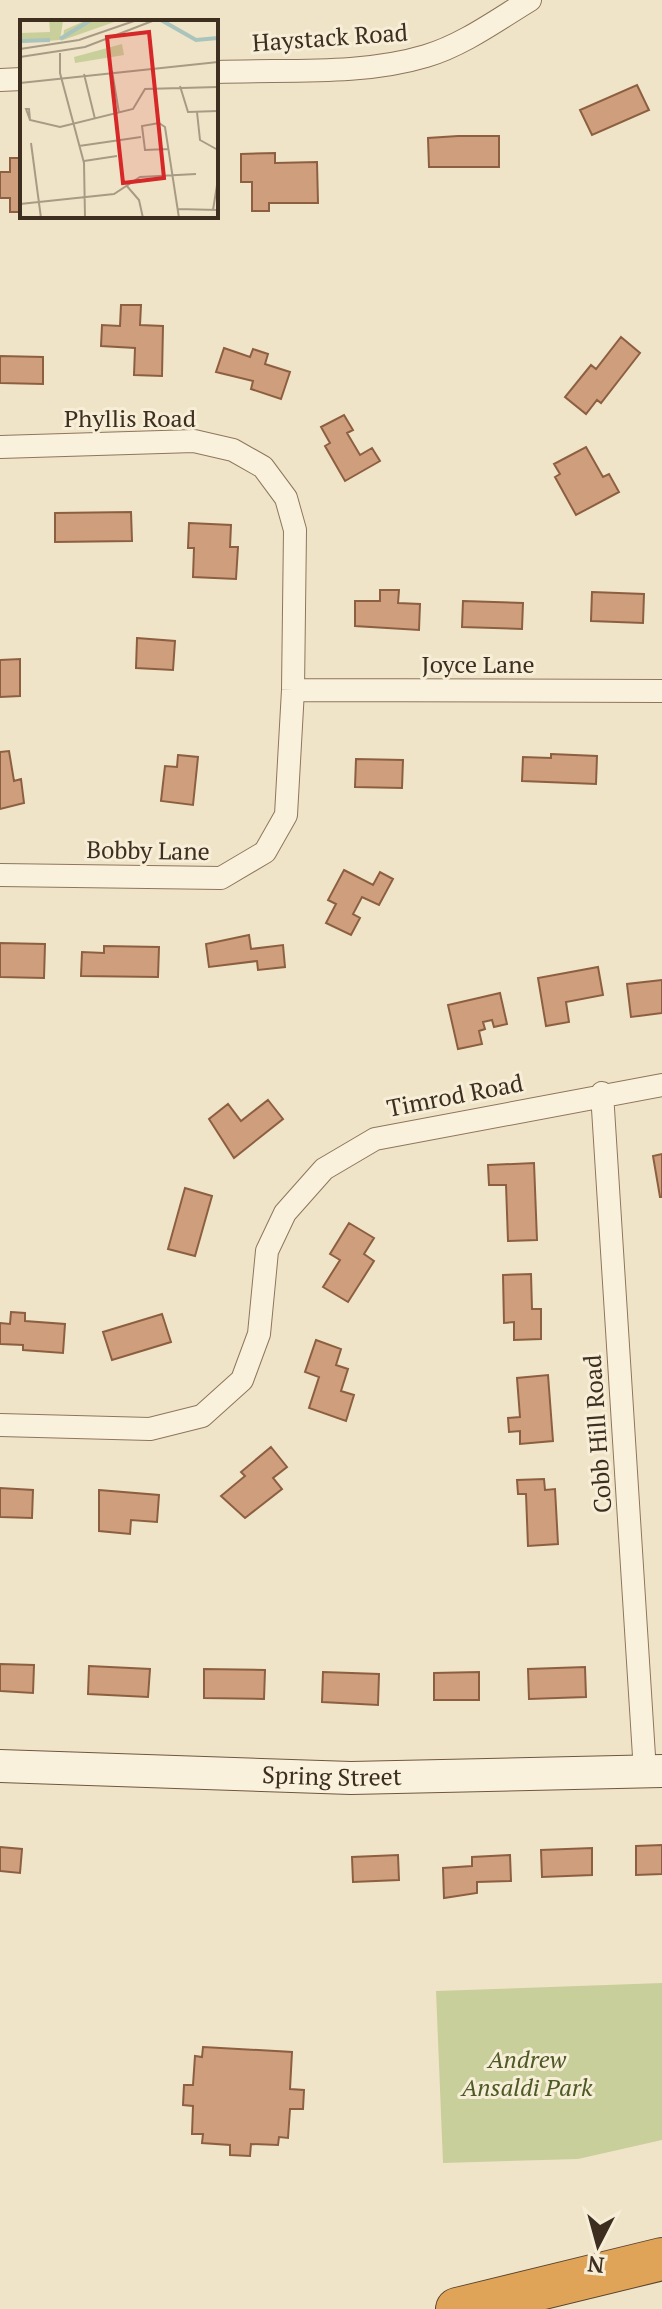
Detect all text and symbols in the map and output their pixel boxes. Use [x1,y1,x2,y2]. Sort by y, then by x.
street label: Haystack Road [251,16,409,58]
inset map [20,20,218,218]
street label: Phyllis Road [64,402,196,434]
street label: Joyce Lane [422,648,535,680]
street label: Bobby Lane [86,833,210,867]
street label: Timrod Road [384,1066,526,1124]
street label: Cobb Hill Road [576,1354,618,1514]
street label: Spring Street [261,1758,402,1793]
park label: Andrew Ansaldi Park [459,2043,593,2103]
north arrow [558,2205,638,2285]
text: N [586,2250,606,2281]

